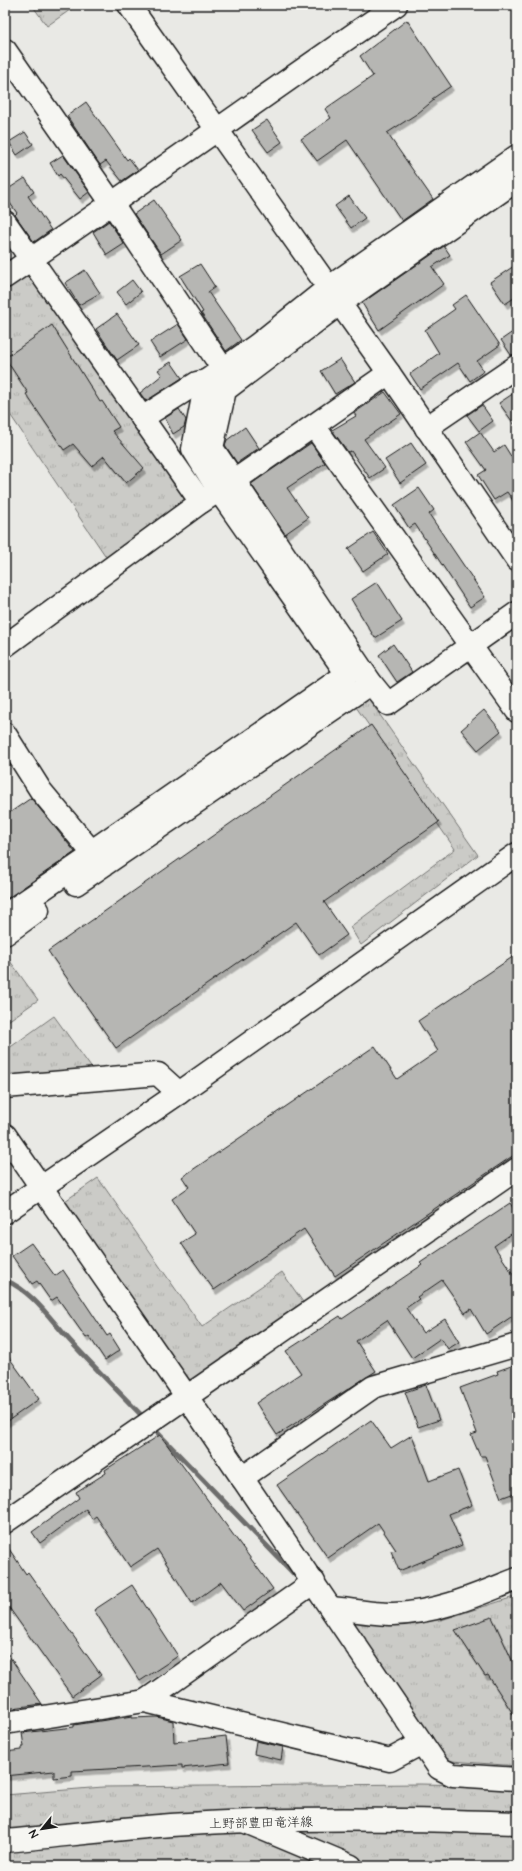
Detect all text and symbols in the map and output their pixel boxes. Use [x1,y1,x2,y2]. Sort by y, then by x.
north arrow [22,1809,62,1849]
street label: 上野部豊田竜洋線 [209,1813,314,1833]
text: N [26,1827,42,1840]

